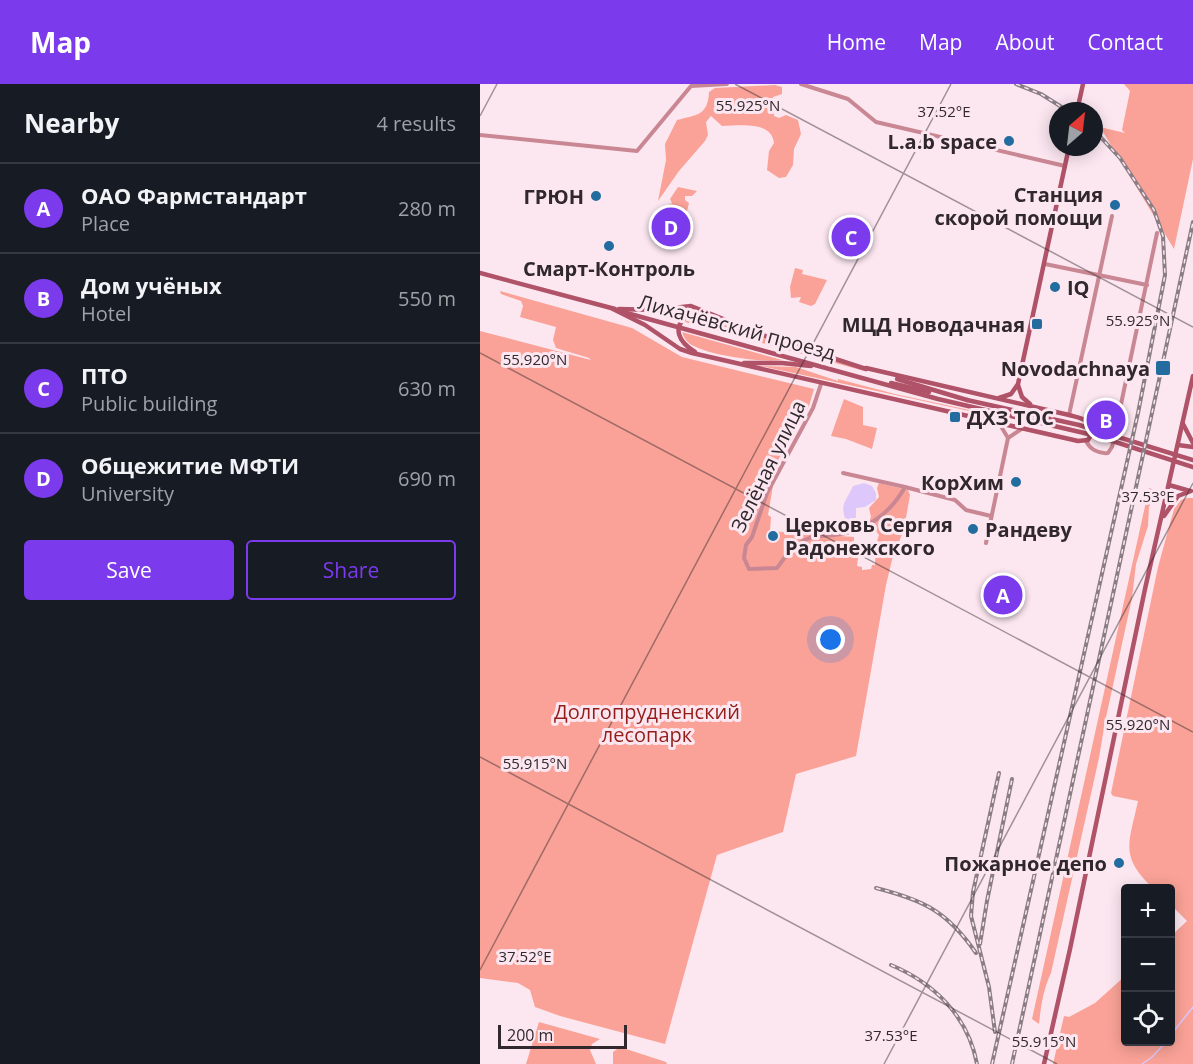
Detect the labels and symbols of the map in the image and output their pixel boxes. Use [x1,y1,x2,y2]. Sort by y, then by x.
text: 55.925°N [716,95,780,115]
text: 37.52°E [917,101,971,121]
north arrow [1049,102,1103,156]
place label: L.a.b space [888,128,997,155]
marker: L.a.b space [1002,134,1016,148]
place label: Станция скорой помощи [935,181,1103,231]
place label: ГРЮН [524,183,584,210]
marker: ГРЮН [589,189,603,203]
marker: Станция скорой помощи [1108,198,1122,212]
pin: D [652,204,690,250]
pin: C [832,214,871,260]
marker: Смарт-Контроль [602,239,616,253]
place label: Смарт-Контроль [523,255,695,282]
place label: IQ [1067,274,1090,301]
marker: IQ [1048,280,1062,294]
street label: Лихачёвский проезд [636,288,839,366]
text: 55.925°N [1106,310,1170,330]
place label: МЦД Новодачная [842,311,1025,338]
marker: МЦД Новодачная [1030,317,1044,331]
text: 55.920°N [503,349,567,369]
place label: Novodachnaya [1001,355,1150,382]
marker: Novodachnaya [1154,359,1172,377]
street label: Зелёная улица [724,396,812,536]
pin: B [1086,398,1126,442]
place label: ДХЗ ТОС [967,404,1054,431]
marker: ДХЗ ТОС [948,410,962,424]
place label: КорХим [921,469,1004,496]
marker: КорХим [1009,475,1023,489]
text: 37.53°E [1121,486,1175,506]
place label: Церковь Сергия Радонежского [785,511,953,561]
place label: Рандеву [985,516,1073,543]
marker: Рандеву [966,522,980,536]
marker: Церковь Сергия Радонежского [766,529,780,543]
pin: A [984,572,1022,618]
your location [816,625,845,654]
park label: Долгопрудненский лесопарк [554,698,740,748]
text: 55.920°N [1106,714,1170,734]
text: 55.915°N [503,753,567,773]
place label: Пожарное депо [944,850,1107,877]
marker: Пожарное депо [1112,856,1126,870]
text: 37.52°E [498,946,552,966]
scale bar [498,1022,627,1050]
text: 37.53°E [864,1025,918,1045]
text: 55.915°N [1012,1031,1076,1051]

